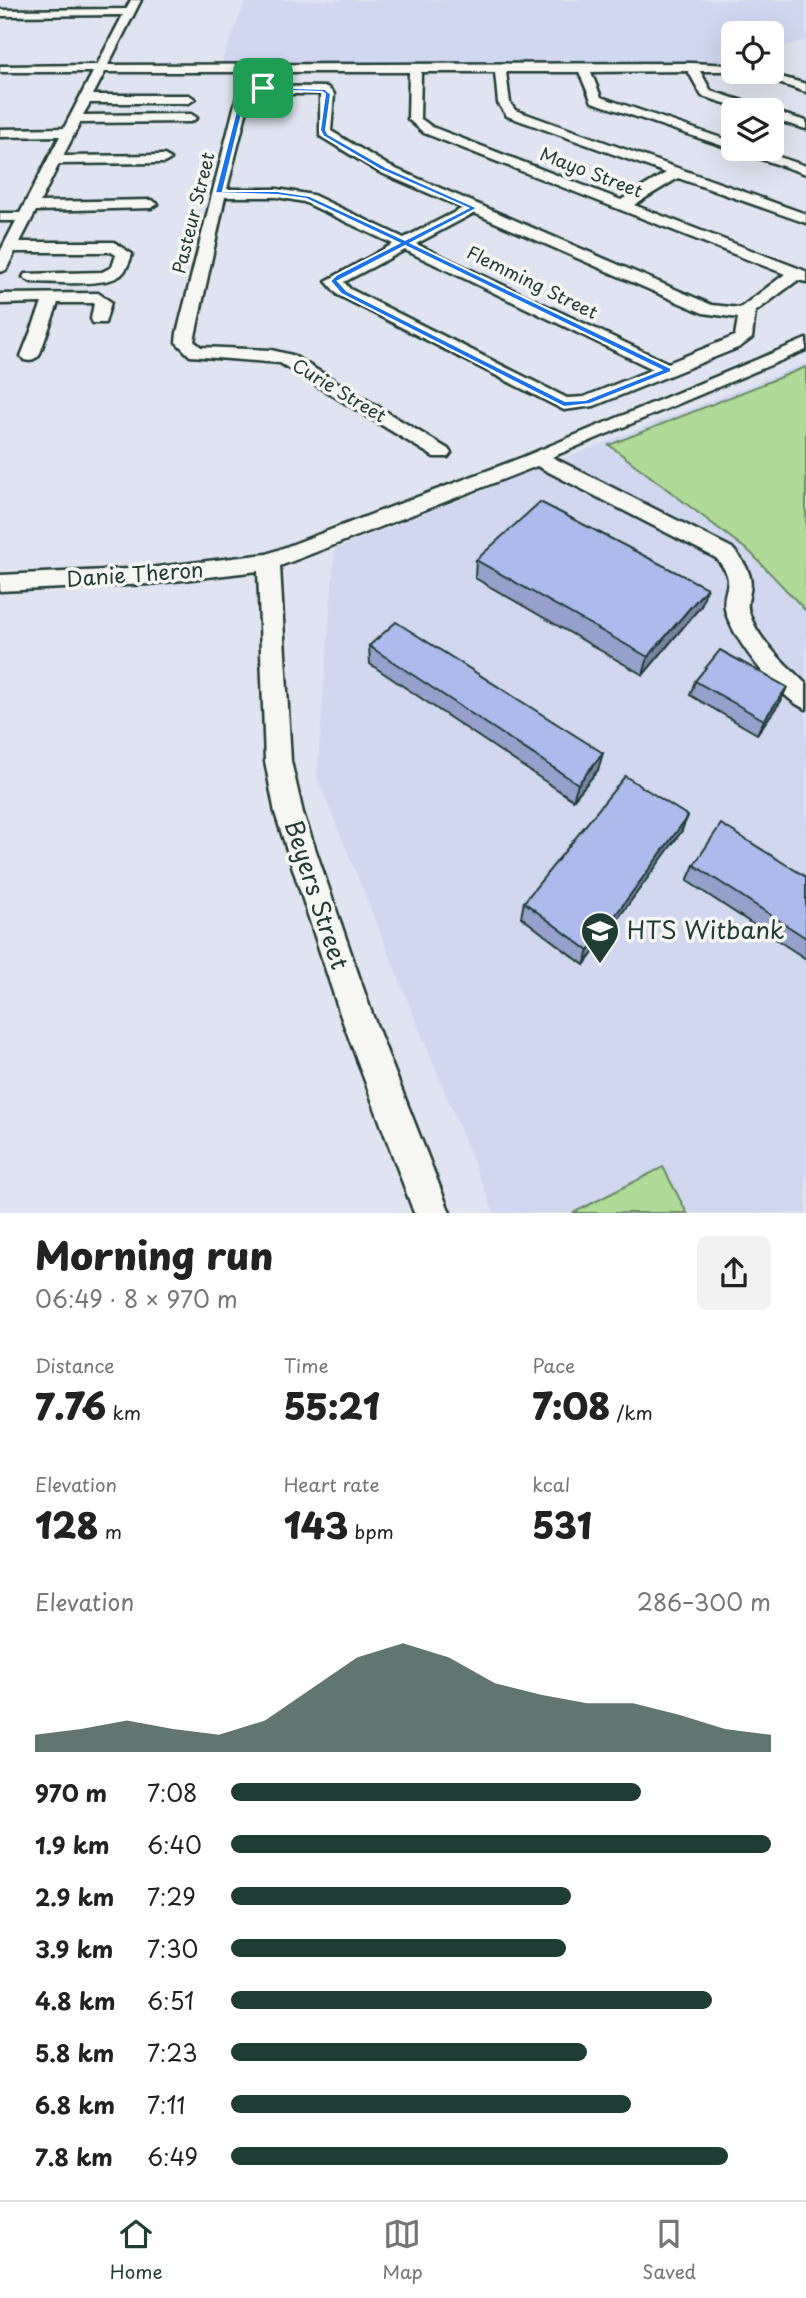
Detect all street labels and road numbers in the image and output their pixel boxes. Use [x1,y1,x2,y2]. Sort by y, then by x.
street label: Mayo Street [536,140,647,204]
street label: Pasteur Street [164,149,221,276]
street label: Flemming Street [463,238,603,325]
street label: Curie Street [288,351,392,428]
street label: Danie Theron [65,552,204,594]
street label: Beyers Street [277,815,359,974]

